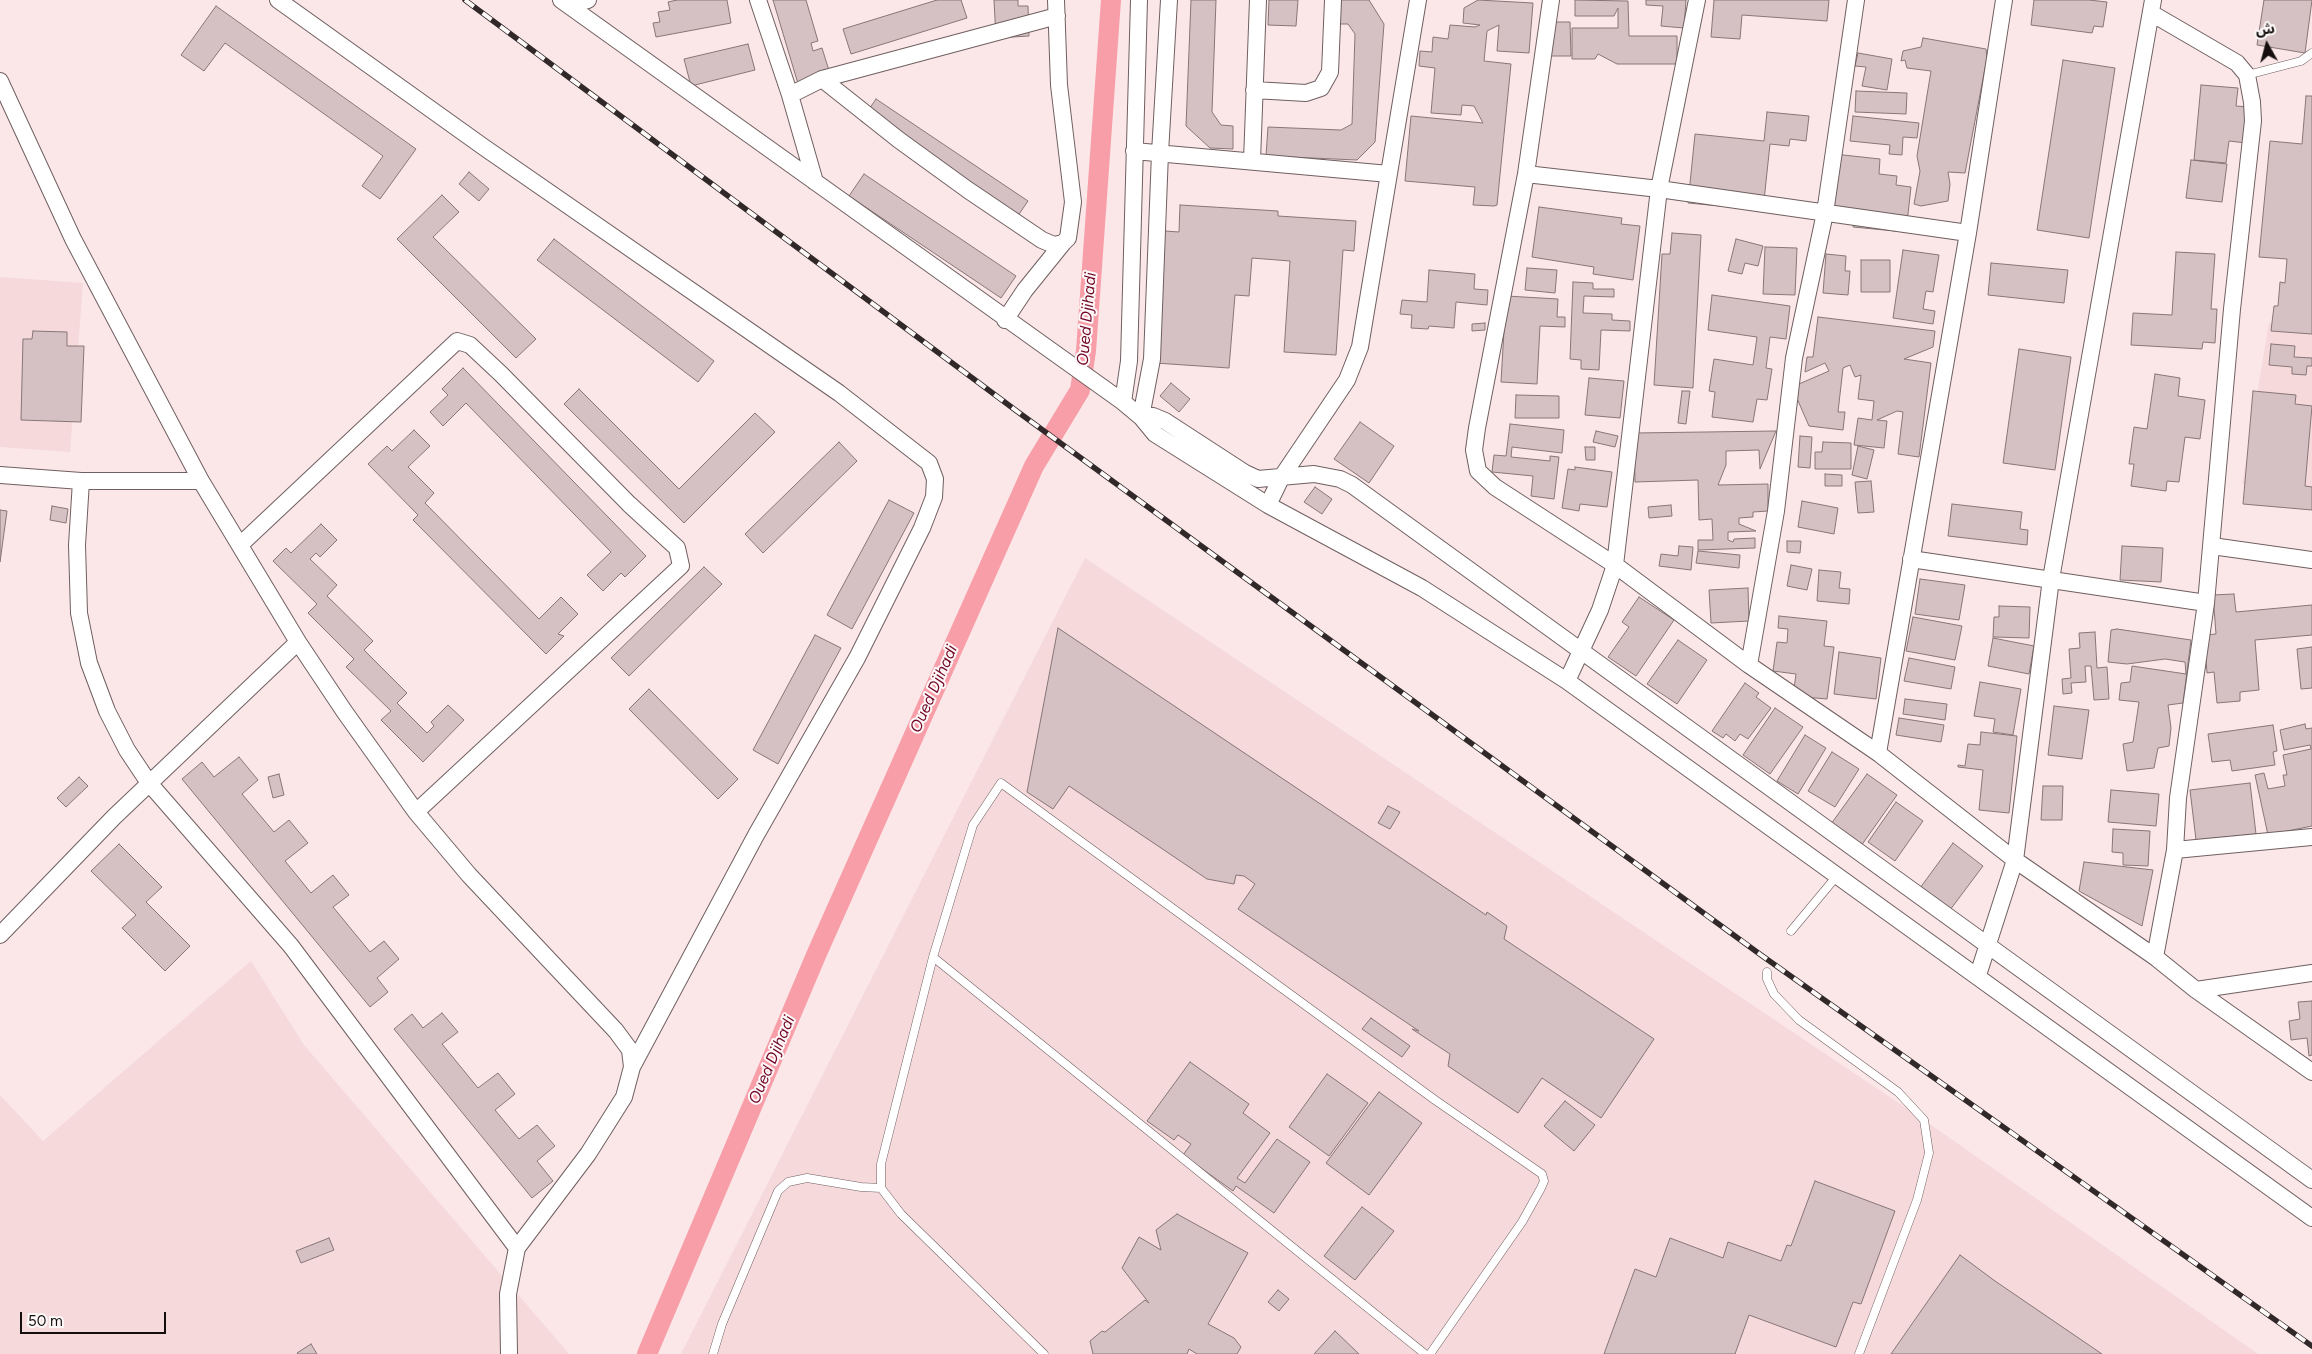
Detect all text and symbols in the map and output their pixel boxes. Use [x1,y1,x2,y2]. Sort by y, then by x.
north arrow [2242,20,2292,70]
text: ش [2255,20,2276,39]
water label: Oued Djihadi [1073,271,1101,367]
water label: Oued Djihadi [906,642,962,736]
water label: Oued Djihadi [745,1013,799,1107]
scale bar [22,1302,169,1334]
text: 50 m [28,1312,63,1330]

